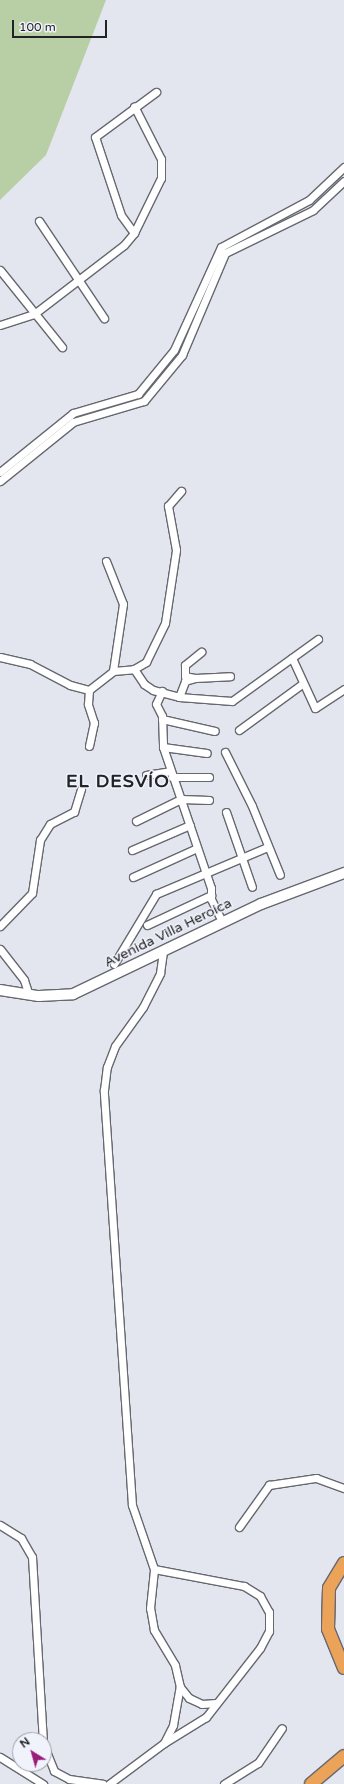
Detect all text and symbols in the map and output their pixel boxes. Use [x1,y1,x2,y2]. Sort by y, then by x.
scale bar [14,12,109,38]
text: 100 m [19,20,56,34]
district label: EL DESVÍO [66,770,170,792]
street label: Avenida Villa Heroica [101,895,235,971]
north arrow [12,1732,52,1772]
text: N [18,1735,33,1751]

